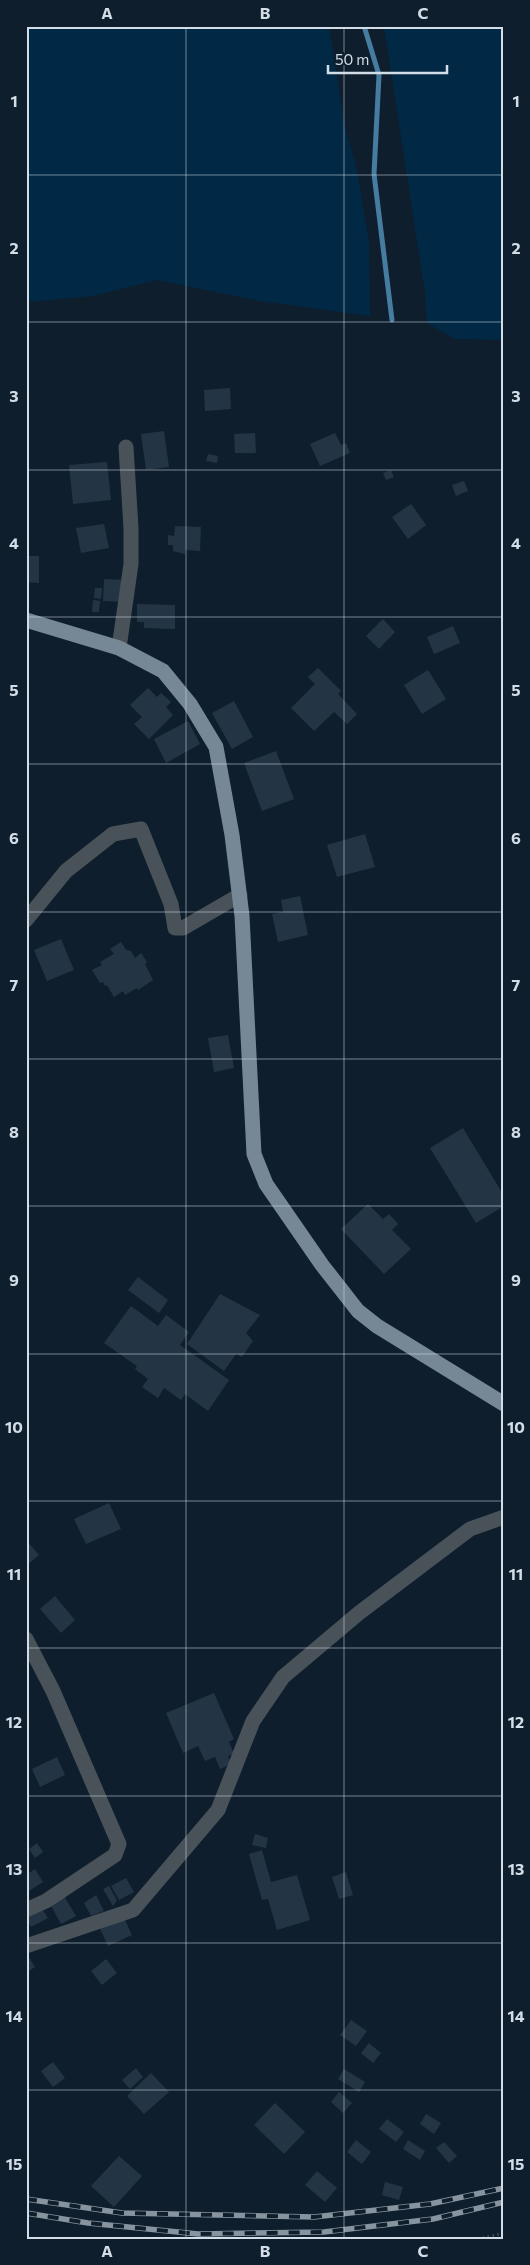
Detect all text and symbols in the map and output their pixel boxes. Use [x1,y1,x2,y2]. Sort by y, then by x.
text: A [101,3,113,22]
text: B [260,3,271,22]
text: C [418,3,429,22]
scale bar [328,42,446,74]
text: 50 m [335,50,369,68]
text: 1 [10,91,18,110]
text: 1 [512,91,520,110]
text: 2 [9,238,19,257]
text: 2 [511,238,521,257]
text: 3 [9,386,19,405]
text: 3 [511,386,521,405]
text: 4 [9,533,19,552]
text: 4 [511,533,521,552]
text: 5 [9,680,19,699]
text: 5 [511,680,521,699]
text: 6 [9,828,19,847]
text: 6 [511,828,521,847]
text: 7 [10,975,19,994]
text: 7 [512,975,521,994]
text: 8 [9,1122,19,1141]
text: 8 [511,1122,521,1141]
text: 9 [9,1270,19,1289]
text: 9 [511,1270,521,1289]
text: 10 [5,1417,23,1436]
text: 10 [507,1417,525,1436]
text: 11 [7,1564,21,1583]
text: 11 [509,1564,523,1583]
text: 12 [6,1712,22,1731]
text: 12 [508,1712,524,1731]
text: 13 [6,1859,22,1878]
text: 13 [508,1859,524,1878]
text: 14 [5,2006,23,2025]
text: 14 [507,2006,525,2025]
text: 15 [6,2154,22,2173]
text: 15 [508,2154,524,2173]
text: A [101,2241,113,2260]
text: B [260,2241,271,2260]
text: C [418,2241,429,2260]

